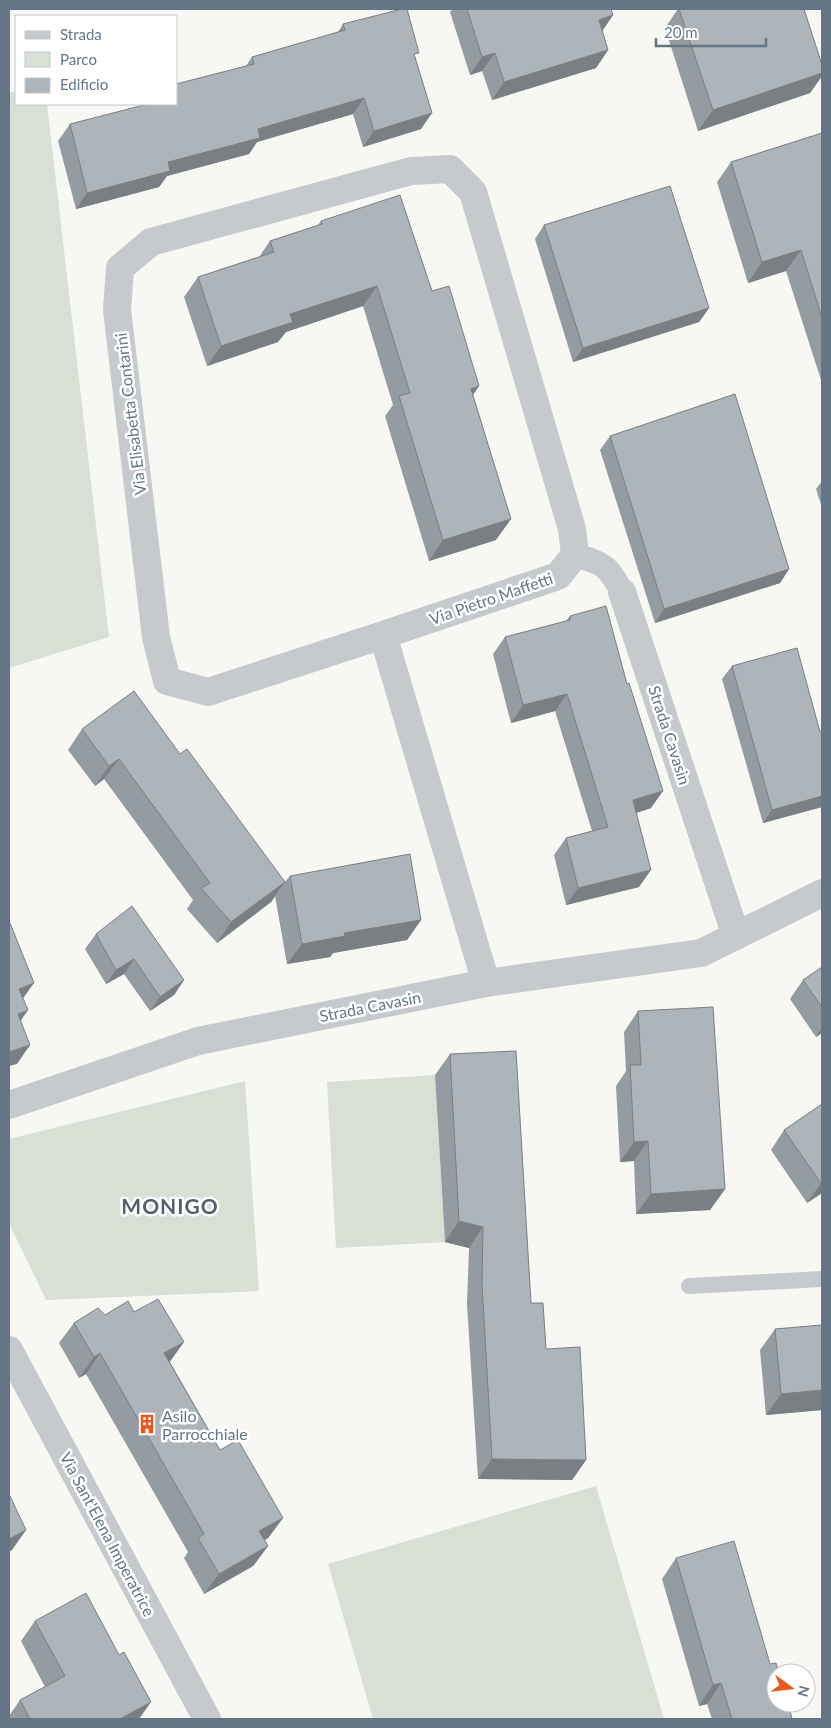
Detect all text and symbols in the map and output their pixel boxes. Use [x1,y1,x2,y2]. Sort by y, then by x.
legend [15,15,178,105]
scale bar [656,15,766,47]
text: 20 m [664,23,698,41]
text: Strada [60,25,102,43]
text: Parco [60,50,97,68]
text: Edificio [60,75,108,93]
street label: Via Elisabetta Contarini [111,332,149,496]
street label: Via Pietro Maffetti [427,568,555,628]
street label: Strada Cavasin [645,683,695,787]
street label: Strada Cavasin [318,987,422,1025]
district label: MONIGO [121,1193,219,1218]
place label: Asilo Parrocchiale [162,1406,248,1443]
building icon: Asilo Parrocchiale [136,1413,158,1435]
street label: Via Sant'Elena Imperatrice [57,1449,159,1619]
north arrow [766,1663,816,1713]
text: N [794,1684,814,1699]

